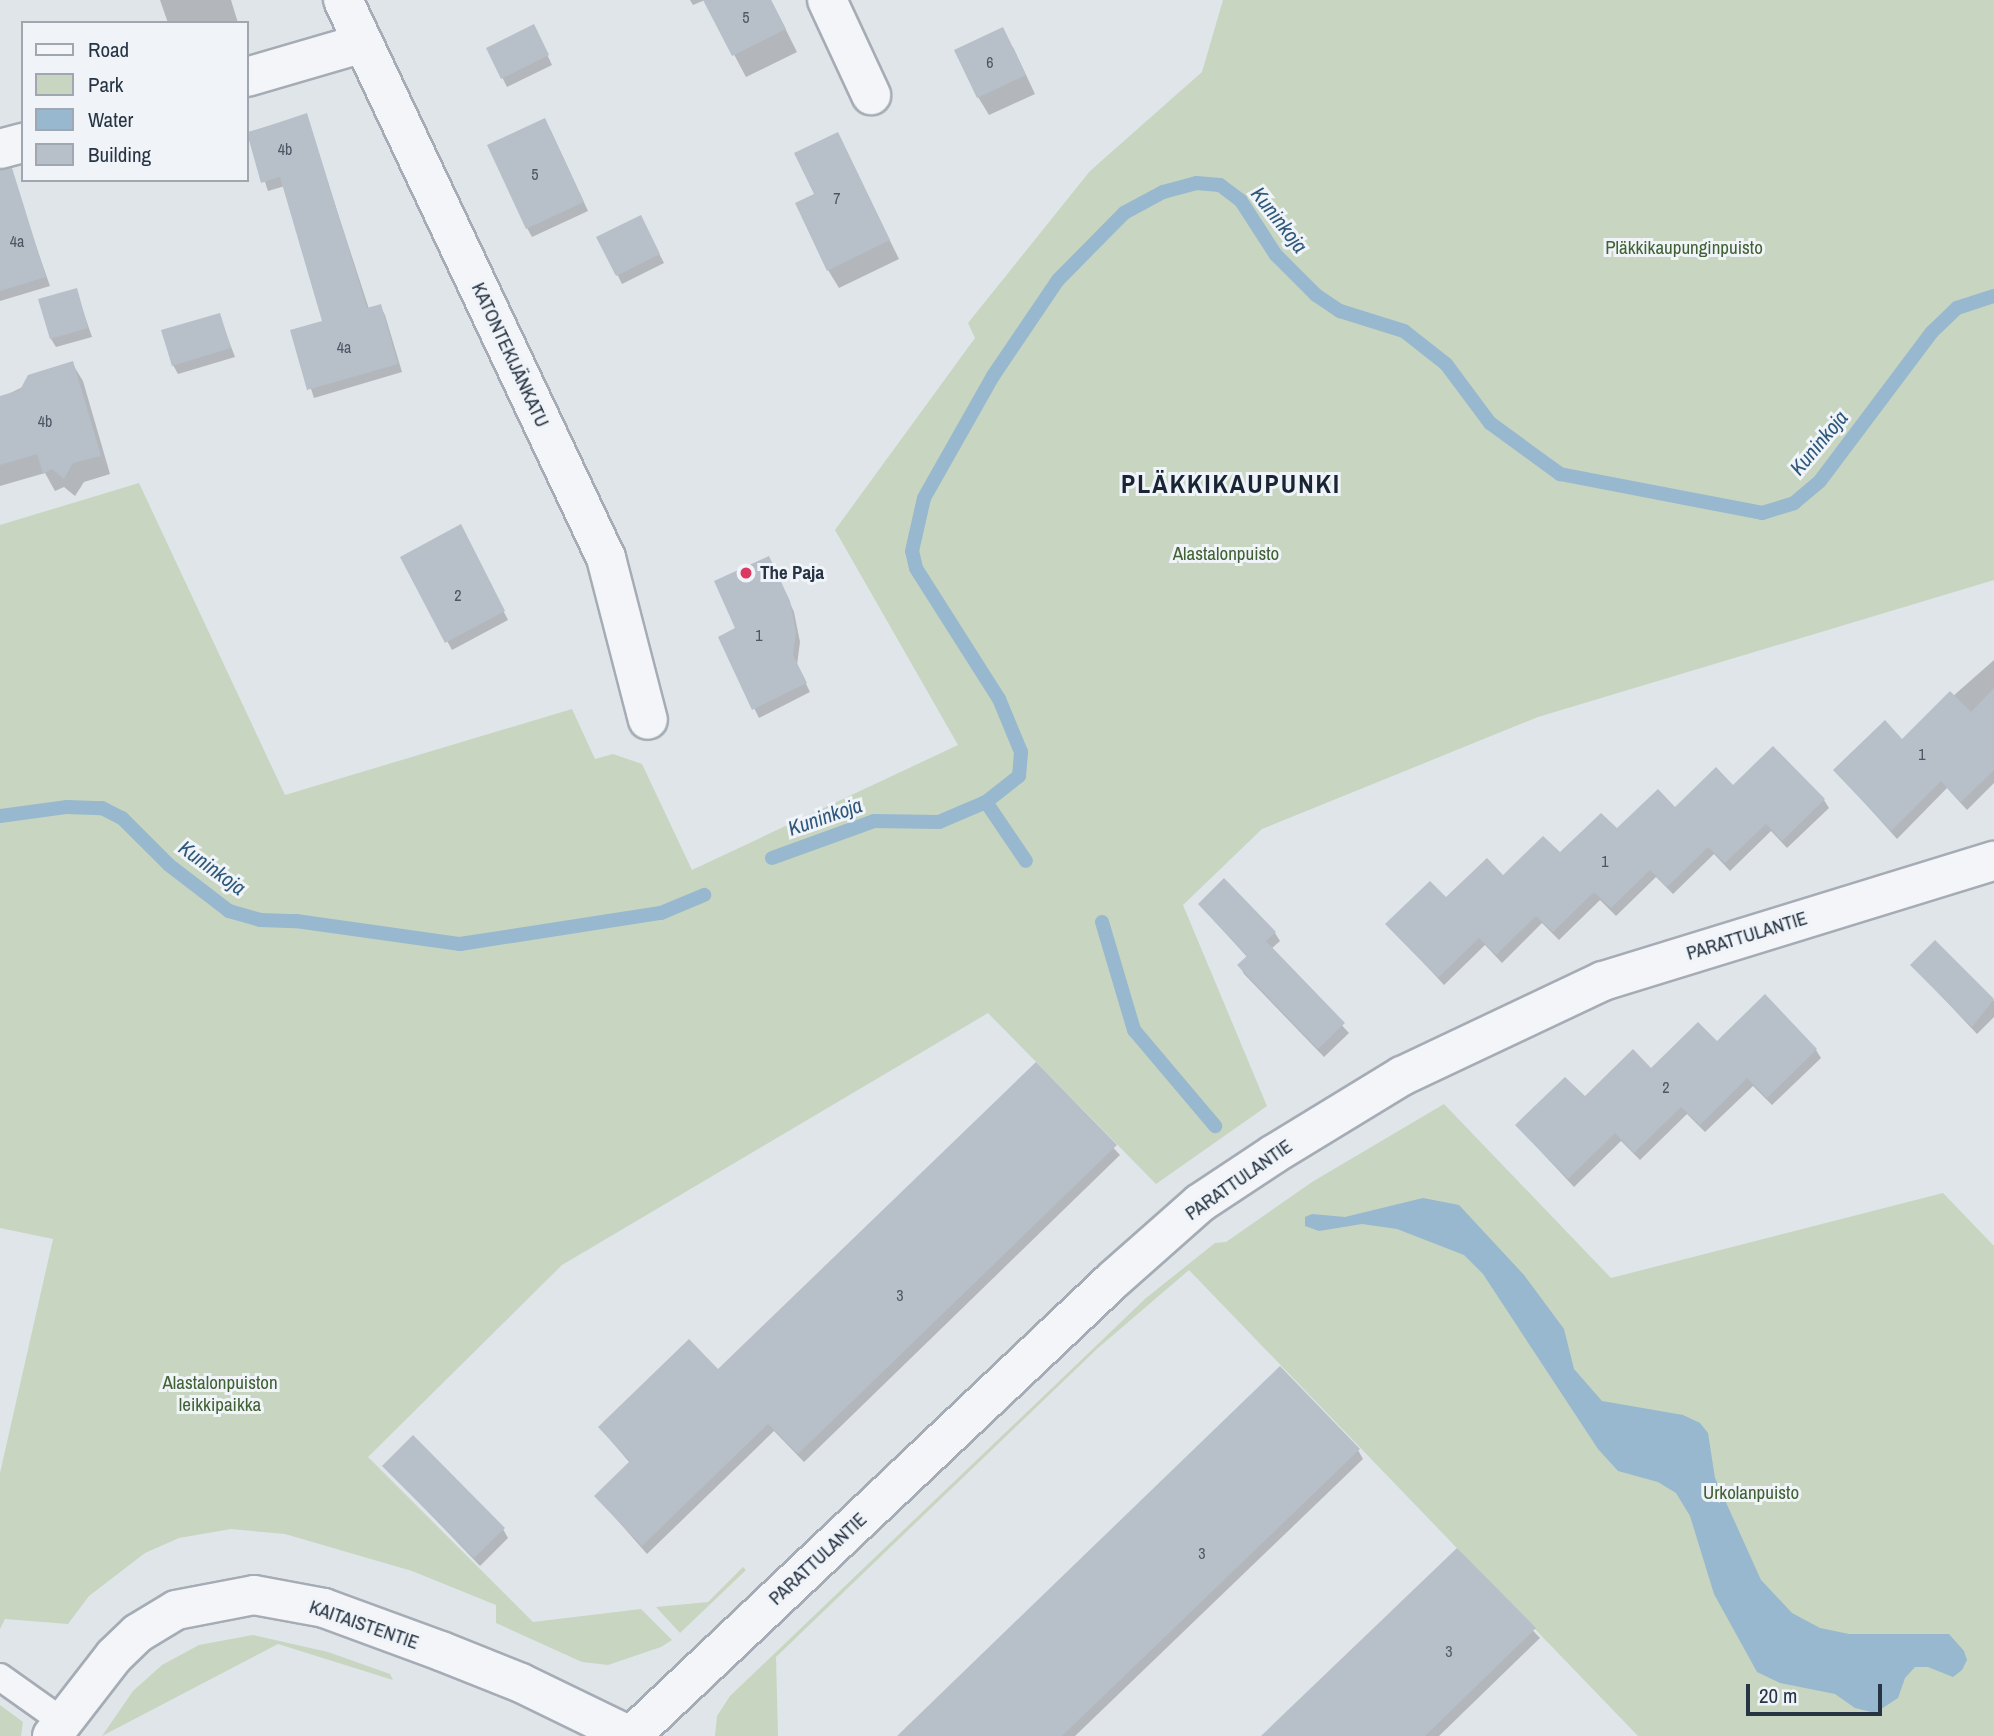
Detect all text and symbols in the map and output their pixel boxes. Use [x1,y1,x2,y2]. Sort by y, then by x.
house number: 5 [742,7,750,27]
legend [21,21,248,182]
text: Road [88,35,129,64]
house number: 6 [986,52,994,72]
text: Park [88,70,123,99]
text: Water [88,105,133,134]
house number: 4b [278,139,292,159]
text: Building [88,140,151,169]
house number: 5 [531,164,539,184]
water label: Kuninkoja [1245,182,1313,258]
house number: 7 [833,188,841,208]
house number: 4a [10,231,24,251]
park label: Pläkkikaupunginpuisto [1605,237,1763,259]
street label: KATONTEKIJÄNKATU [467,279,553,431]
house number: 4a [337,337,351,357]
water label: Kuninkoja [1785,406,1853,480]
house number: 4b [38,411,52,431]
district label: PLÄKKIKAUPUNKI [1123,468,1339,500]
park label: Alastalonpuisto [1173,543,1279,565]
place label: The Paja [760,562,824,584]
marker: The Paja [738,565,754,581]
house number: 2 [454,585,462,605]
house number: 1 [755,625,763,645]
house number: 1 [1918,744,1926,764]
water label: Kuninkoja [785,793,865,841]
water label: Kuninkoja [174,835,250,901]
house number: 1 [1601,851,1609,871]
street label: PARATTULANTIE [1684,907,1810,965]
house number: 2 [1662,1077,1670,1097]
street label: PARATTULANTIE [1181,1135,1297,1225]
house number: 3 [896,1285,904,1305]
park label: Alastalonpuiston leikkipaikka [162,1372,278,1416]
park label: Urkolanpuisto [1703,1482,1799,1504]
street label: PARATTULANTIE [765,1508,871,1610]
house number: 3 [1198,1543,1206,1563]
street label: KAITAISTENTIE [306,1596,422,1654]
house number: 3 [1445,1641,1453,1661]
scale bar [1749,1670,1885,1714]
text: 20 m [1759,1681,1797,1710]

